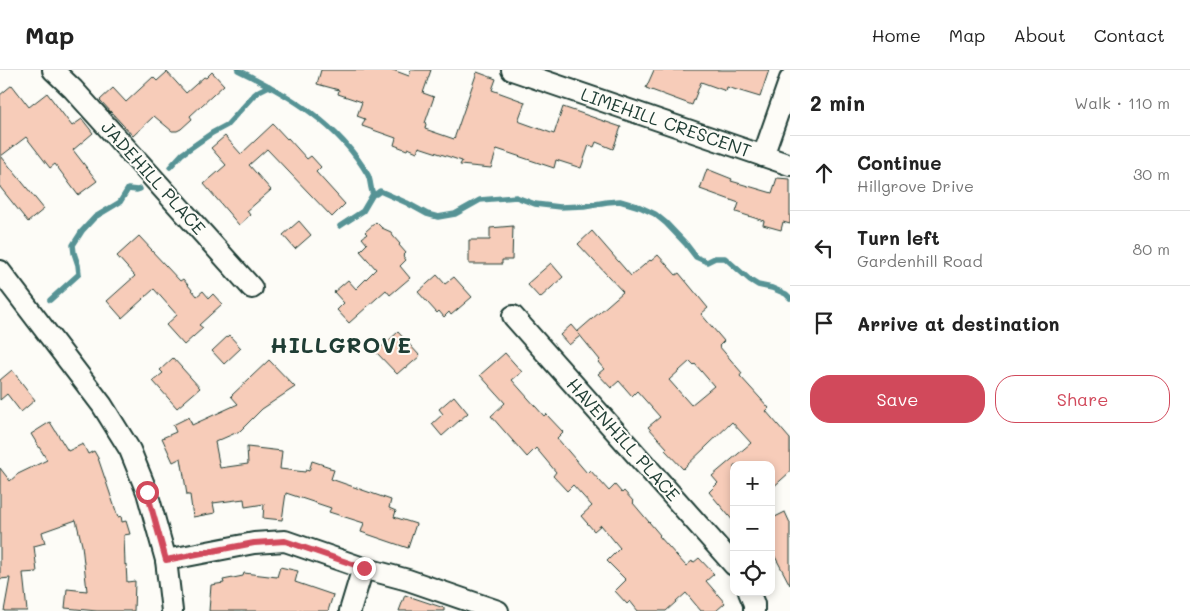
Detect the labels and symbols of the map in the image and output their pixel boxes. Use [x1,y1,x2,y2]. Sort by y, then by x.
street label: LIMEHILL CRESCENT [578,82,755,162]
street label: JADEHILL PLACE [96,115,211,239]
district label: HILLGROVE [270,330,412,359]
street label: HAVENHILL PLACE [562,373,686,506]
route start [136,481,159,504]
route end [353,557,376,580]

